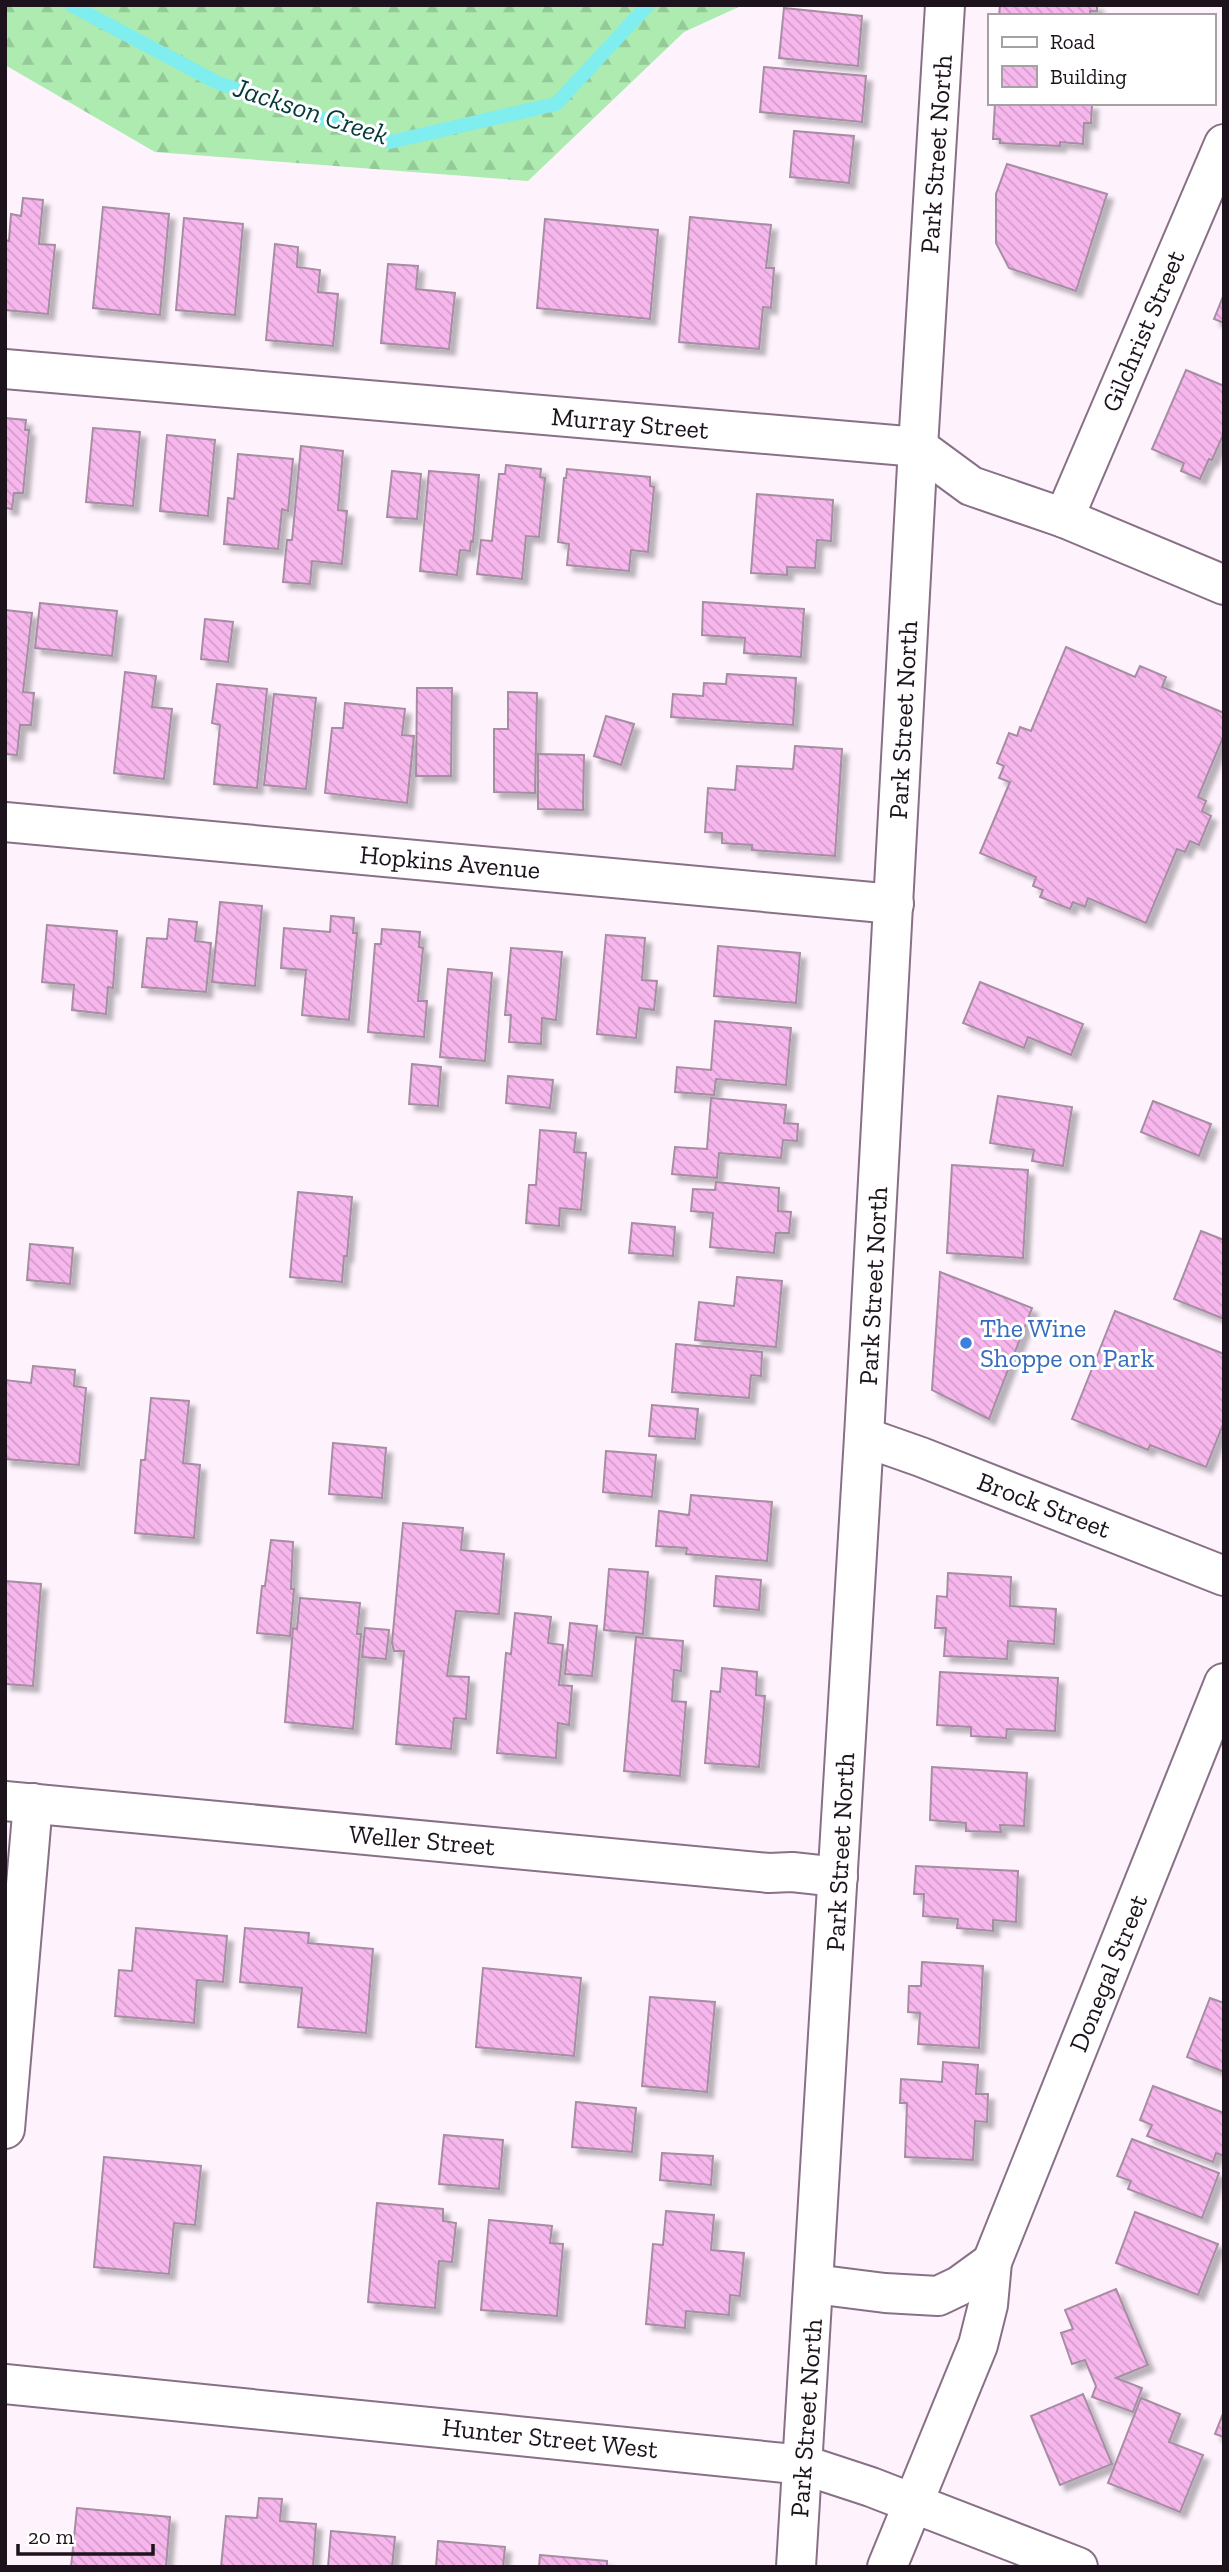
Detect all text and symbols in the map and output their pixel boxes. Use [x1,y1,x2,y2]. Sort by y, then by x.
legend [988,14,1215,105]
text: Road [1050,29,1096,54]
street label: Park Street North [913,53,959,254]
text: Building [1050,64,1127,89]
water label: Jackson Creek [229,70,392,151]
street label: Gilchrist Street [1095,245,1192,417]
street label: Murray Street [550,400,710,446]
street label: Park Street North [882,619,924,820]
street label: Hopkins Avenue [358,838,542,886]
street label: Park Street North [852,1185,894,1386]
place label: The Wine Shoppe on Park [980,1312,1155,1374]
marker: The Wine Shoppe on Park [958,1335,974,1351]
street label: Brock Street [973,1465,1115,1545]
street label: Park Street North [819,1751,861,1952]
street label: Weller Street [348,1818,497,1862]
street label: Donegal Street [1062,1889,1154,2056]
street label: Park Street North [783,2317,829,2518]
street label: Hunter Street West [441,2411,660,2465]
scale bar [18,2512,152,2556]
text: 20 m [28,2524,74,2549]

